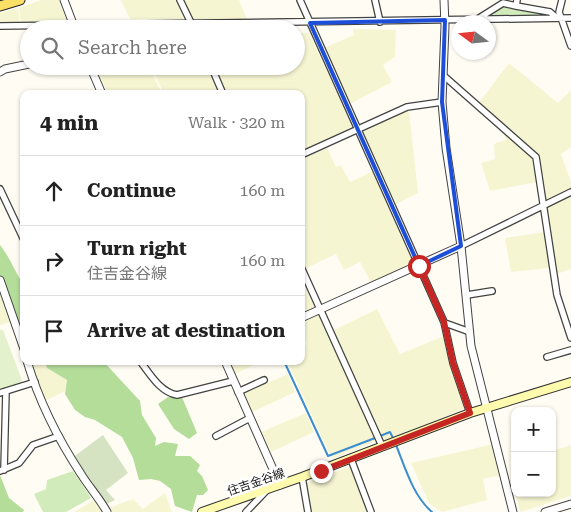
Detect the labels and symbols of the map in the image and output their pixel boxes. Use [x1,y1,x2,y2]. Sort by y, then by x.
north arrow [451,15,496,60]
route start [408,255,431,278]
route end [310,460,333,483]
street label: 住吉金谷線 [225,466,287,498]

